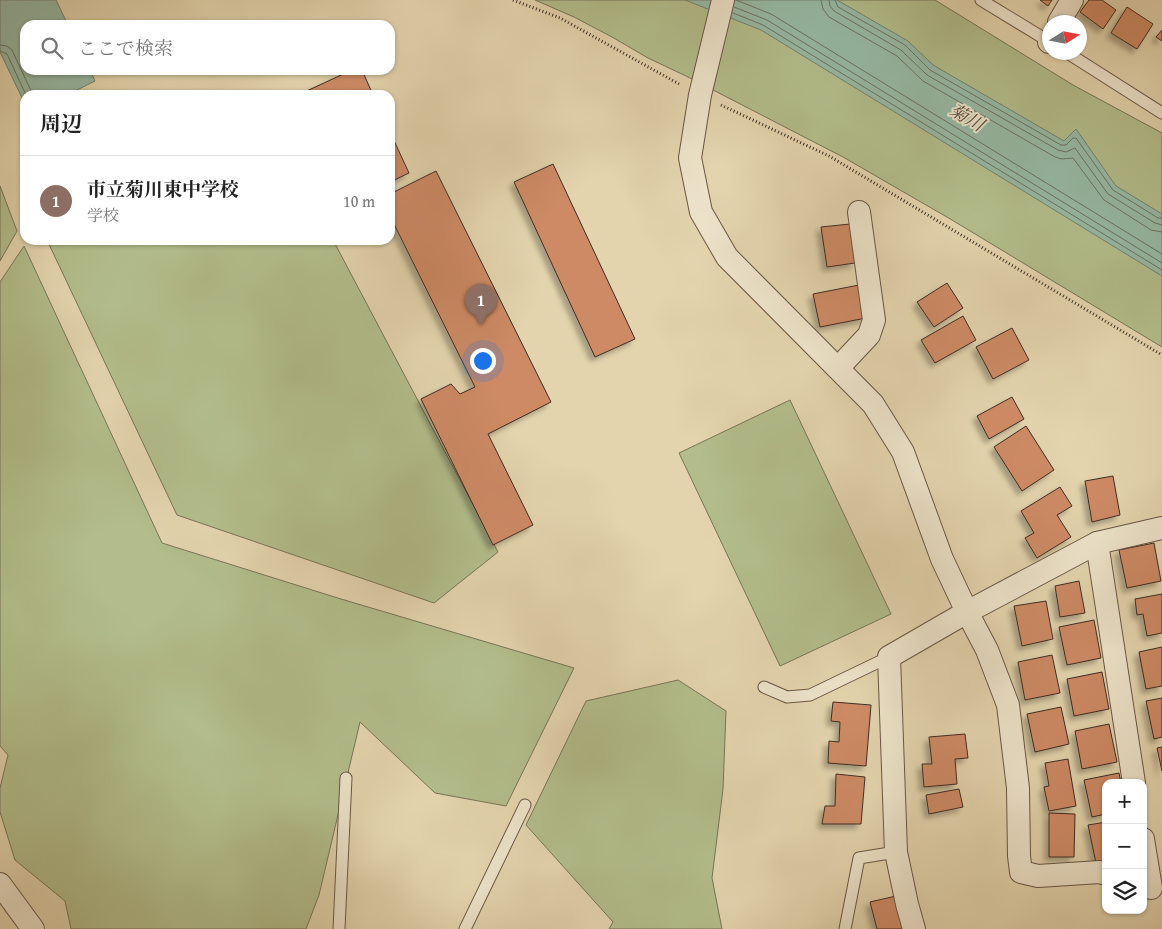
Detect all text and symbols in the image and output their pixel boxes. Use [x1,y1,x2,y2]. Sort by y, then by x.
north arrow [1042,15,1087,60]
search box [20,20,395,75]
icon: search [38,34,66,62]
text: ここで検索 [78,34,173,62]
water label: 菊川 [945,96,991,139]
text: 周辺 [40,108,82,139]
text: 市立菊川東中学校 [87,175,239,203]
text: 1 [52,189,60,213]
text: 10 m [343,189,375,213]
text: 学校 [87,203,119,227]
pin: 1 [465,284,497,325]
your location [470,348,496,374]
map controls [1102,779,1147,914]
button: + [1102,779,1147,824]
button: − [1102,824,1147,869]
button: layers [1102,869,1147,914]

